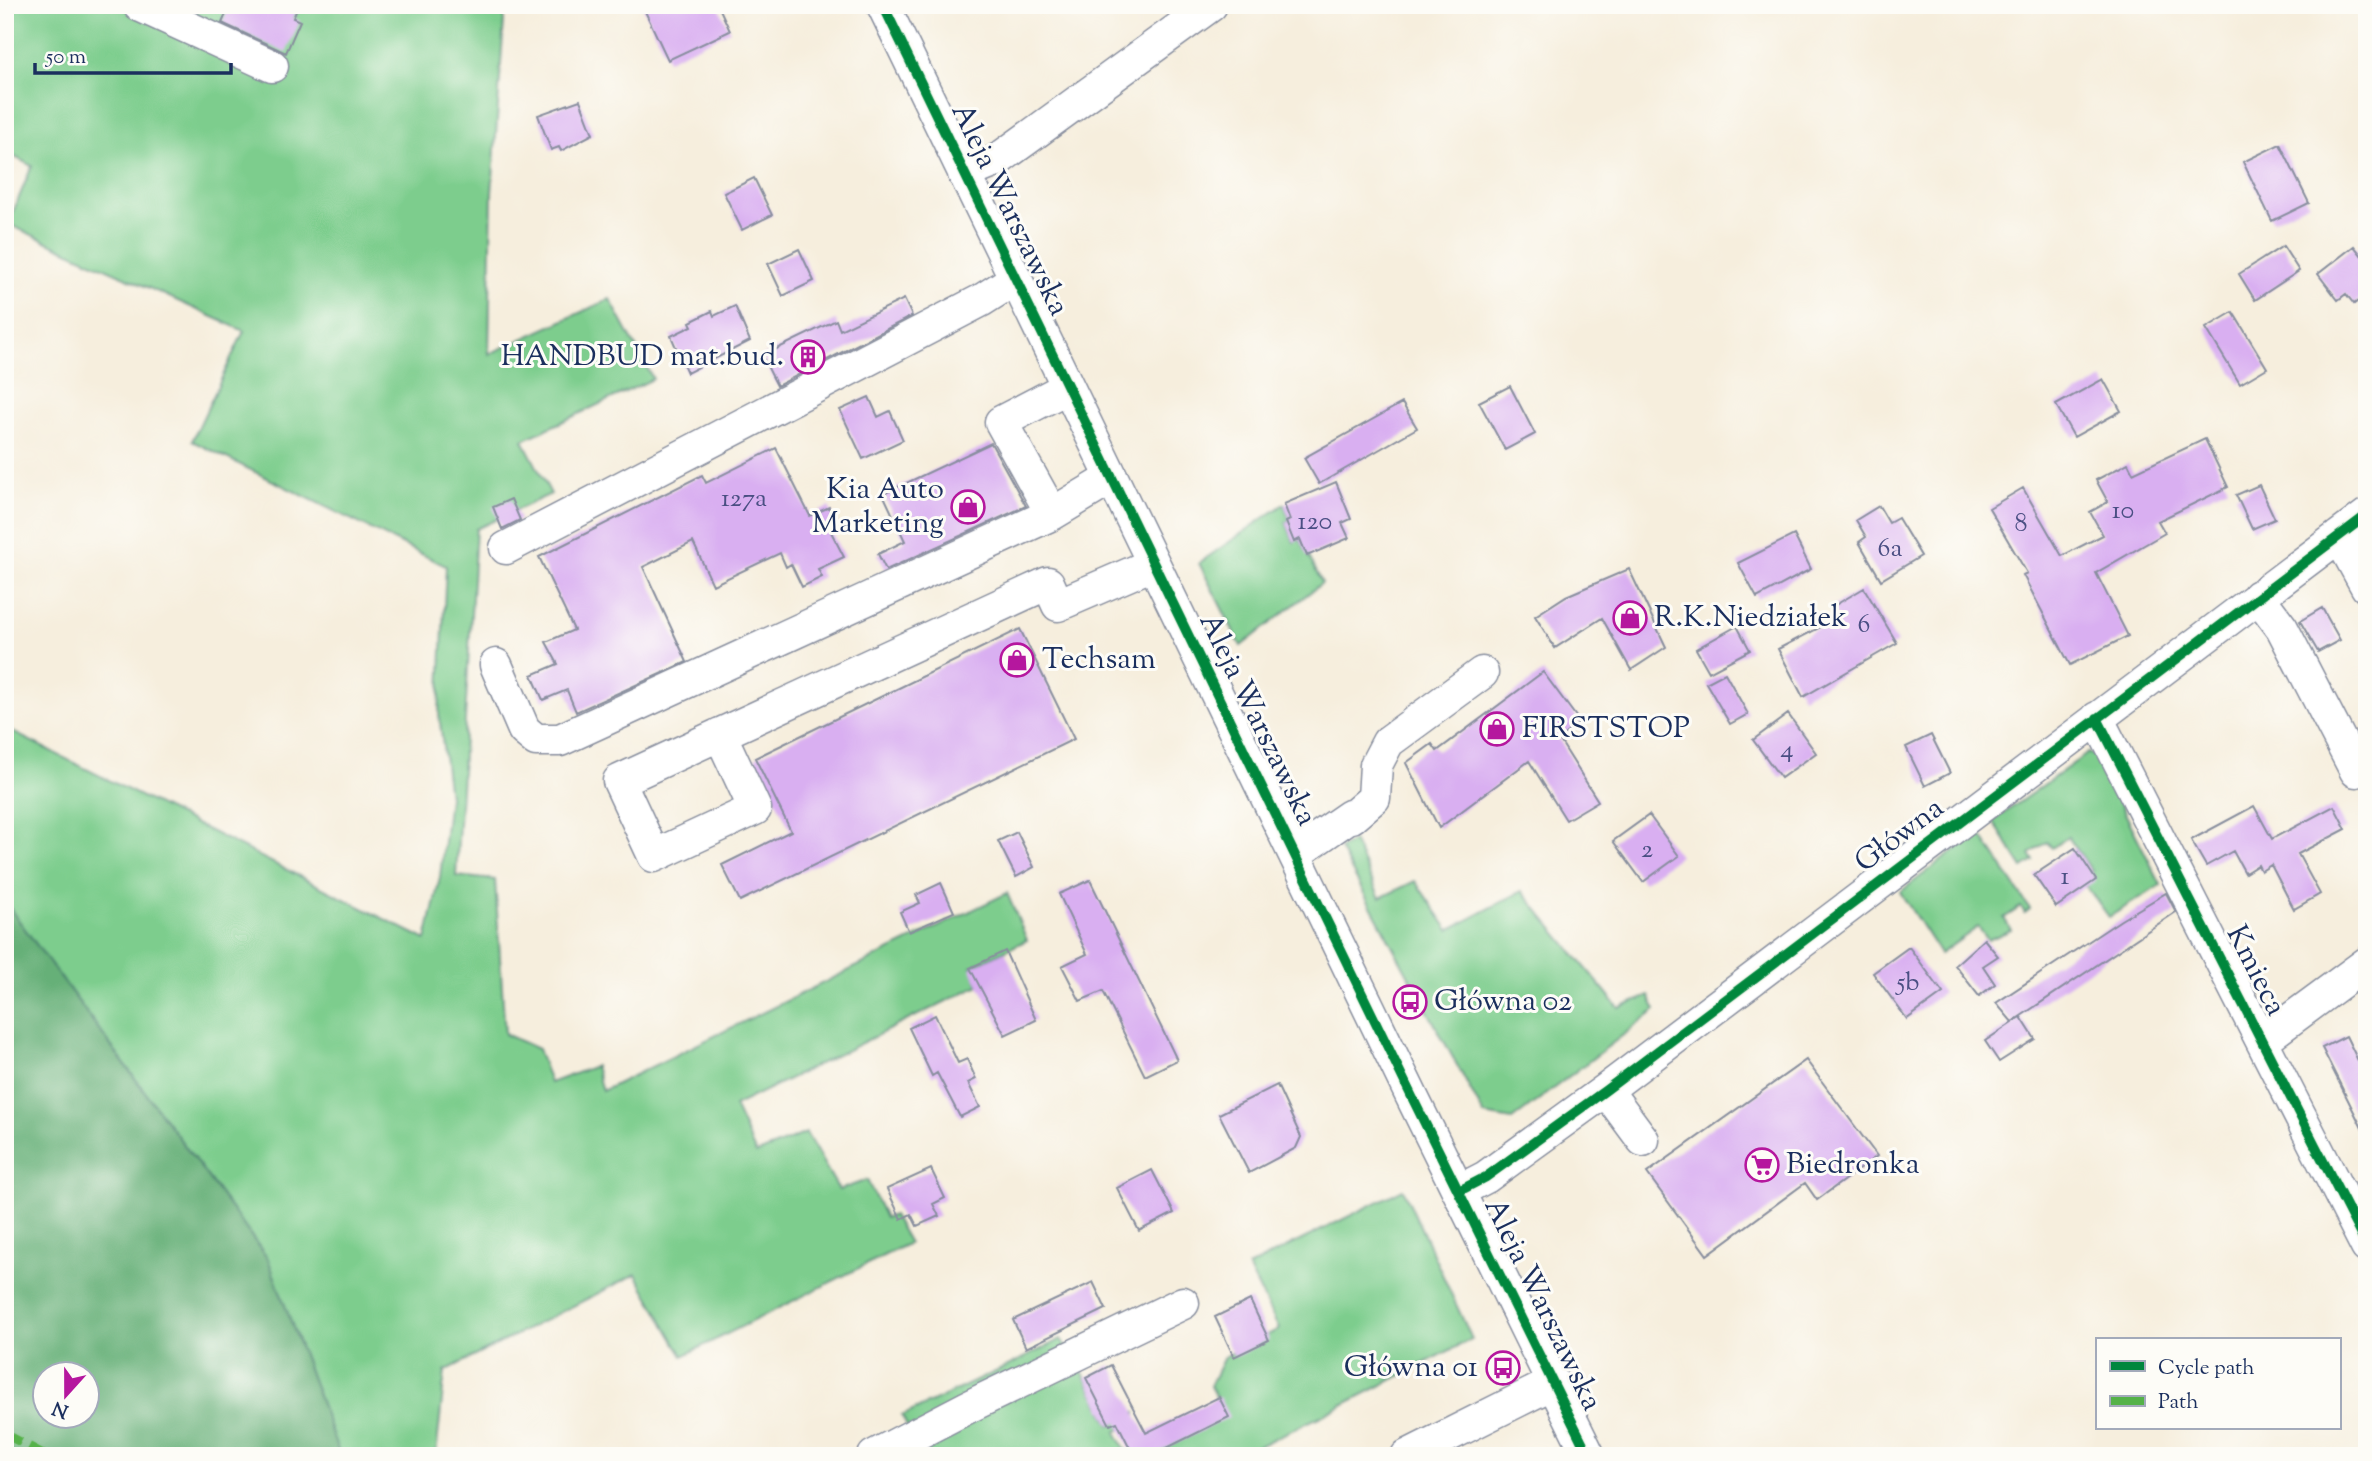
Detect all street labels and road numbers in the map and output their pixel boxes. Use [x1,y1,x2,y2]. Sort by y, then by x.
street label: Aleja Warszawska [939,96,1079,324]
street label: Aleja Warszawska [1187,606,1327,834]
street label: Główna [1846,788,1954,884]
street label: Kmieca [2214,918,2296,1024]
street label: Aleja Warszawska [1472,1191,1612,1419]

